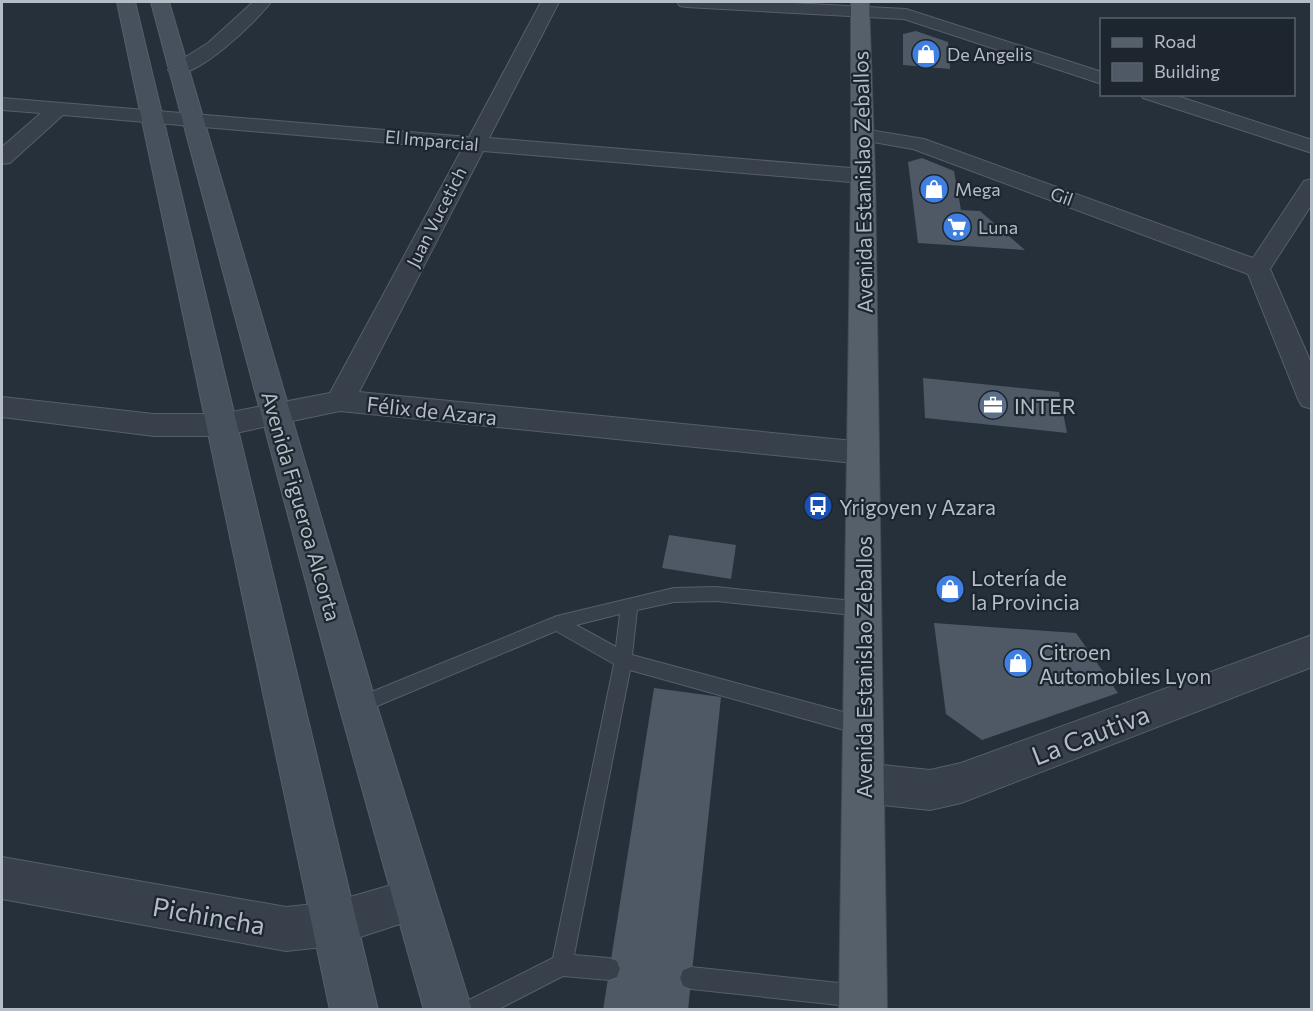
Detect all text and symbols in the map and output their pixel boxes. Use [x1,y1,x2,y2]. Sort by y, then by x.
legend [1100,18,1295,96]
text: Road [1154,30,1196,52]
shop icon: De Angelis [910,38,942,70]
place label: De Angelis [947,43,1032,65]
street label: Avenida Estanislao Zeballos [847,51,877,313]
text: Building [1154,60,1220,82]
street label: El Imparcial [384,125,480,155]
street label: Juan Vucetich [401,163,471,271]
shop icon: Mega [918,173,950,205]
place label: Mega [955,178,1001,200]
street label: Gil [1048,182,1076,210]
supermarket icon: Luna [941,211,973,243]
place label: Luna [978,216,1018,238]
street label: Avenida Figueroa Alcorta [257,388,347,624]
office icon: INTER [977,389,1009,421]
street label: Félix de Azara [366,391,498,429]
place label: INTER [1014,393,1076,418]
bus stop icon: Yrigoyen y Azara [802,490,834,522]
place label: Yrigoyen y Azara [839,494,996,519]
street label: Avenida Estanislao Zeballos [851,536,876,798]
place label: Lotería de la Provincia [971,565,1080,614]
shop icon: Lotería de la Provincia [934,573,966,605]
place label: Citroen Automobiles Lyon [1039,639,1211,688]
shop icon: Citroen Automobiles Lyon [1002,647,1034,679]
street label: La Cautiva [1027,697,1153,771]
street label: Pichincha [150,890,268,940]

